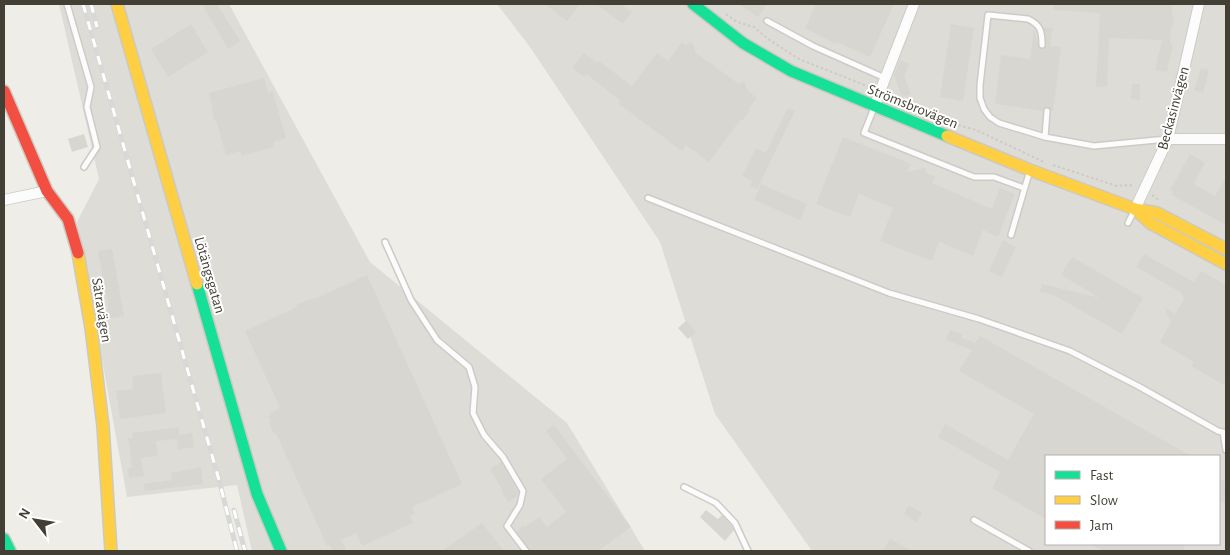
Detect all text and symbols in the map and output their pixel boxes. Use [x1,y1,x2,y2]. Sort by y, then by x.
street label: Beckasinvägen [1155,65,1192,151]
street label: Strömsbrovägen [865,82,960,131]
street label: Lötängsgatan [191,235,228,315]
street label: Sätravägen [89,277,114,343]
legend [1045,455,1220,545]
text: Fast [1090,468,1114,483]
text: Slow [1090,493,1118,508]
north arrow [10,495,60,545]
text: N [16,506,33,522]
text: Jam [1090,518,1113,533]

